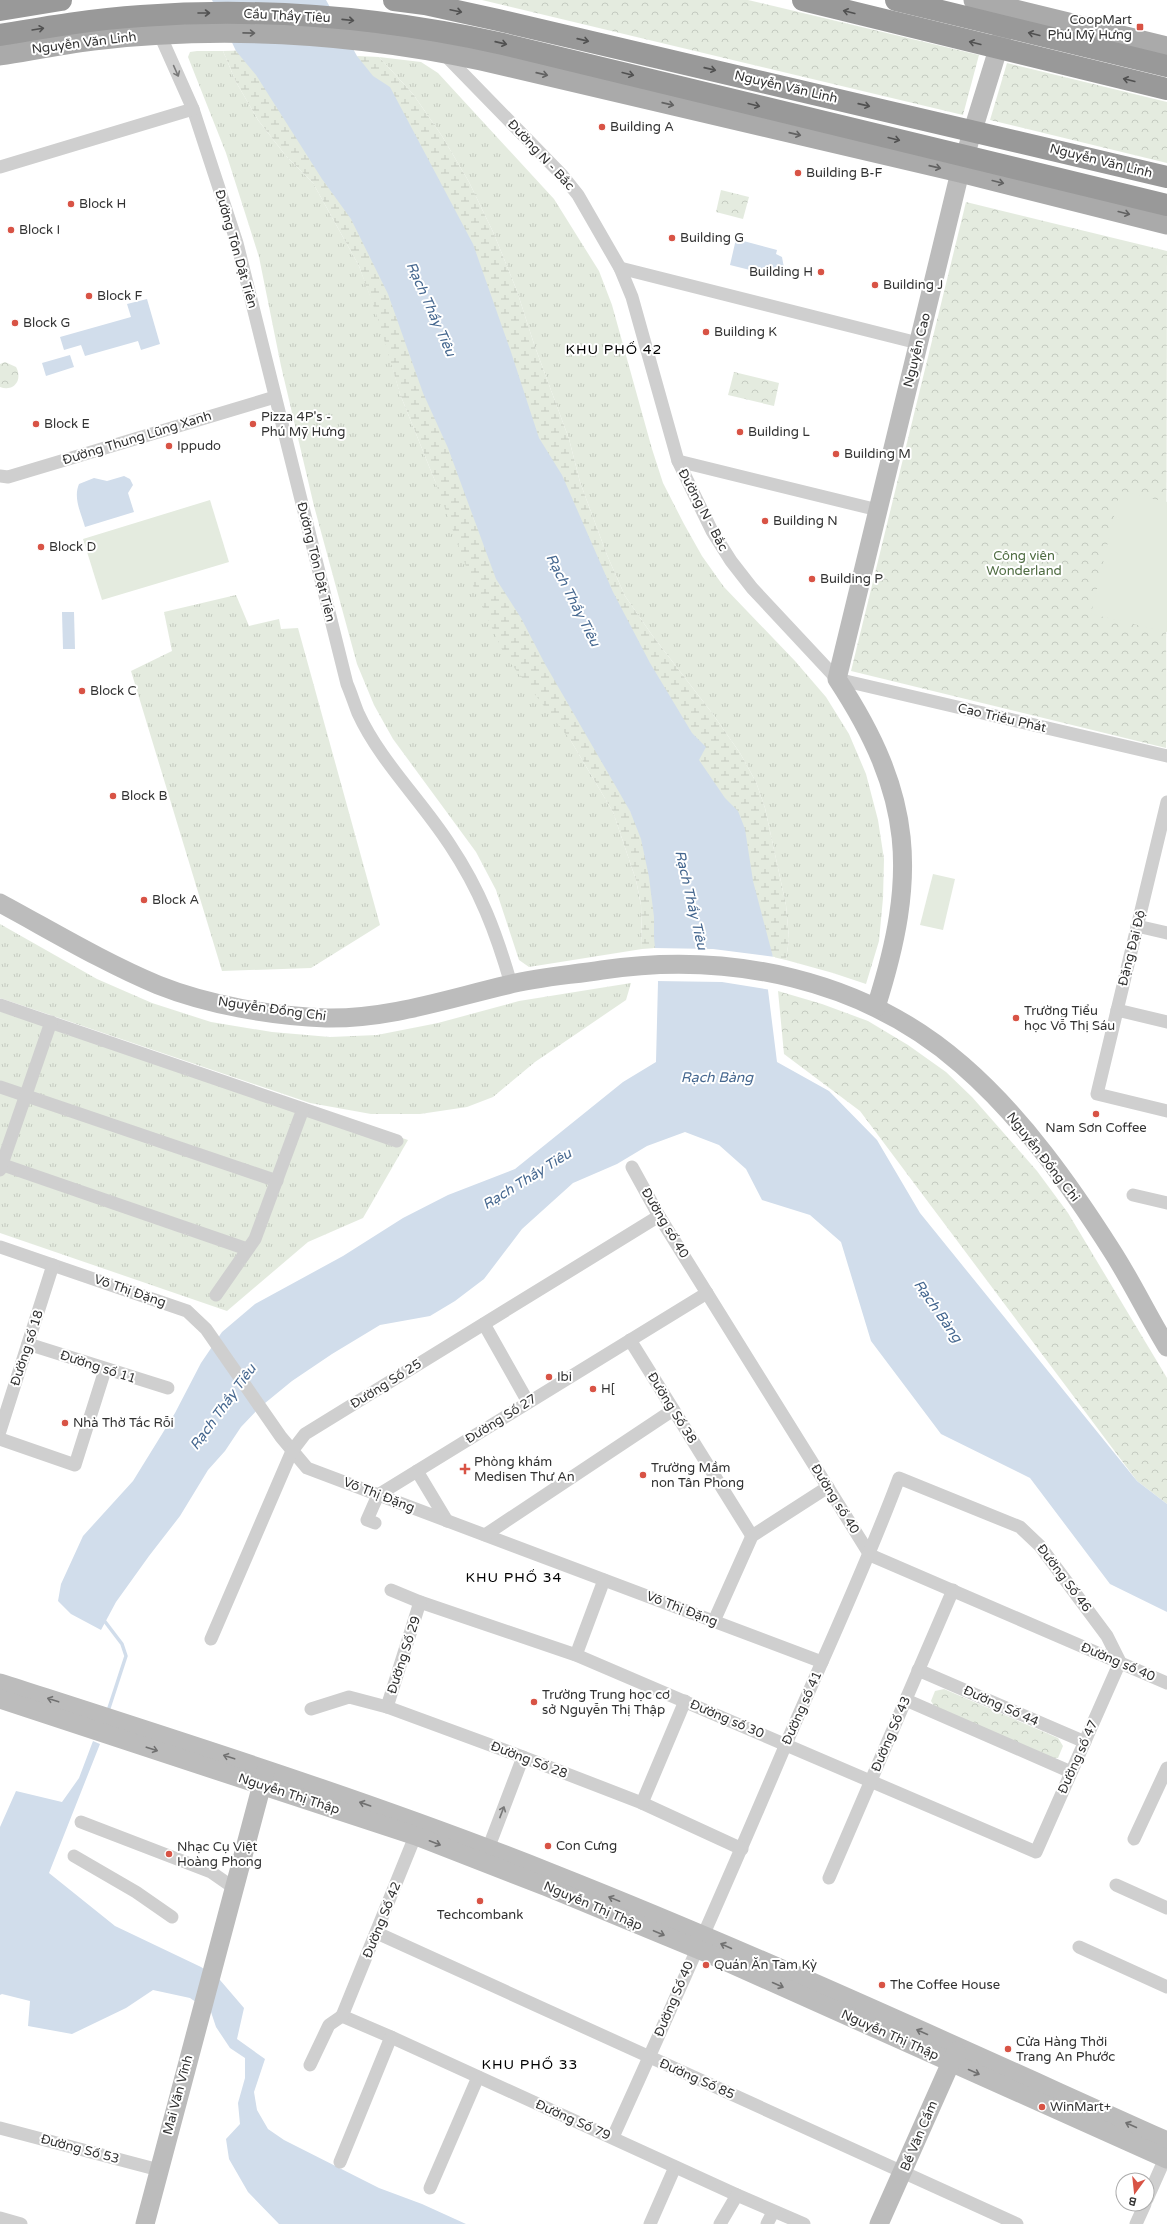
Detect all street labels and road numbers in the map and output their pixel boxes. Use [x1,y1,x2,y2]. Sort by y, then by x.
street label: Cầu Thầy Tiêu [243,6,331,26]
street label: Nguyễn Văn Linh [31,29,137,57]
street label: Nguyễn Văn Linh [733,67,839,107]
street label: Đường N - Bắc [504,116,578,194]
street label: Nguyễn Văn Linh [1048,140,1154,182]
street label: Đường Tôn Dật Tiên [211,188,261,310]
street label: Nguyễn Cao [900,311,934,389]
street label: Đường Thung Lũng Xanh [61,408,213,468]
street label: Đường N - Bắc [675,466,731,554]
street label: Đường Tôn Dật Tiên [293,500,339,624]
street label: Cao Triều Phát [956,700,1048,736]
street label: Đặng Đại Độ [1115,908,1149,988]
street label: Nguyễn Đổng Chi [217,993,327,1025]
street label: Nguyễn Đổng Chi [1003,1109,1083,1205]
street label: Đường số 40 [638,1185,692,1261]
street label: Võ Thị Đặng [92,1271,168,1311]
street label: Đường số 18 [7,1308,47,1388]
street label: Đường số 11 [58,1347,138,1387]
street label: Đường Số 25 [348,1356,424,1412]
street label: Đường Số 38 [644,1370,700,1446]
street label: Đường Số 27 [463,1391,539,1447]
street label: Đường số 40 [807,1461,863,1537]
street label: Võ Thị Đặng [341,1474,417,1516]
street label: Đường Số 46 [1033,1541,1095,1615]
street label: Võ Thị Đặng [644,1588,720,1630]
street label: Đường Số 29 [384,1614,424,1696]
street label: Đường số 40 [1078,1639,1158,1685]
street label: Đường số 41 [779,1669,825,1747]
street label: Đường Số 44 [961,1682,1041,1730]
street label: Đường Số 43 [868,1694,914,1774]
street label: Đường số 30 [687,1696,767,1742]
street label: Đường số 47 [1055,1718,1101,1796]
street label: Đường Số 28 [488,1738,570,1782]
street label: Nguyễn Thị Thập [236,1770,342,1818]
street label: Nguyễn Thị Thập [541,1878,645,1934]
street label: Đường Số 42 [359,1880,405,1960]
street label: Đường Số 40 [651,1959,697,2039]
street label: Nguyễn Thị Thập [839,2006,941,2064]
street label: Mai Văn Vĩnh [160,2053,196,2137]
street label: Đường Số 85 [657,2055,737,2103]
street label: Đường Số 79 [533,2096,613,2144]
street label: Bế Văn Cấm [897,2098,941,2174]
street label: Đường Số 53 [39,2131,121,2167]

